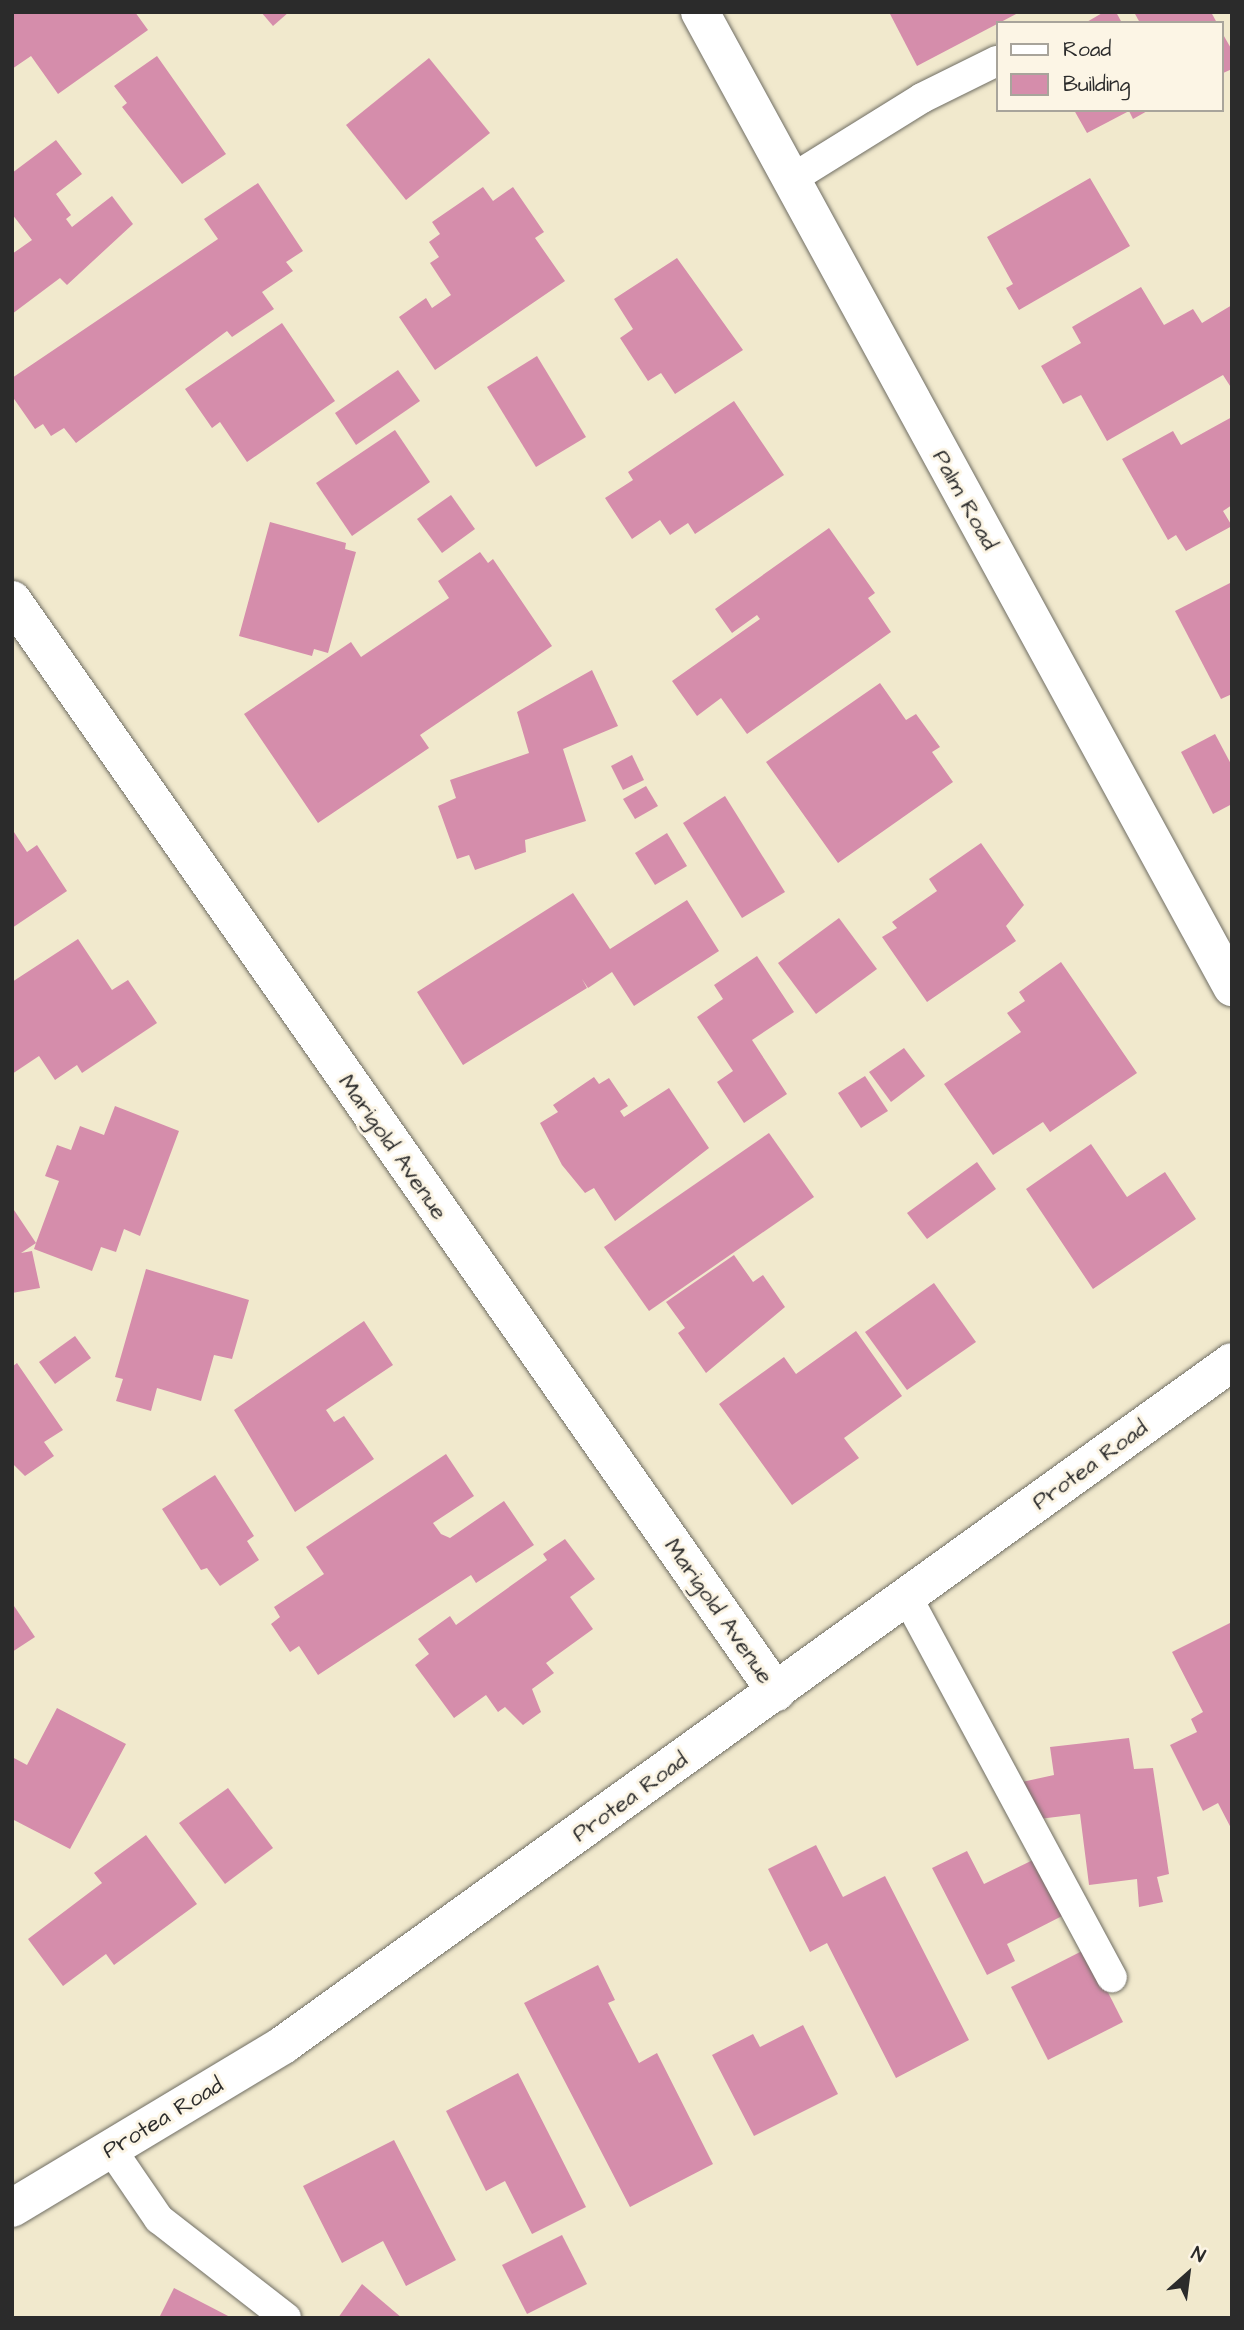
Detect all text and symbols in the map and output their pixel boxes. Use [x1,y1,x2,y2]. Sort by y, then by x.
legend [996,21,1223,112]
text: Road [1063,35,1111,64]
text: Building [1063,70,1130,99]
street label: Palm Road [926,445,1004,555]
street label: Marigold Avenue [333,1069,453,1225]
street label: Protea Road [1027,1414,1153,1516]
street label: Marigold Avenue [659,1533,779,1689]
street label: Protea Road [567,1746,693,1848]
street label: Protea Road [98,2071,228,2165]
north arrow [1153,2239,1223,2309]
text: N [1186,2240,1210,2270]

